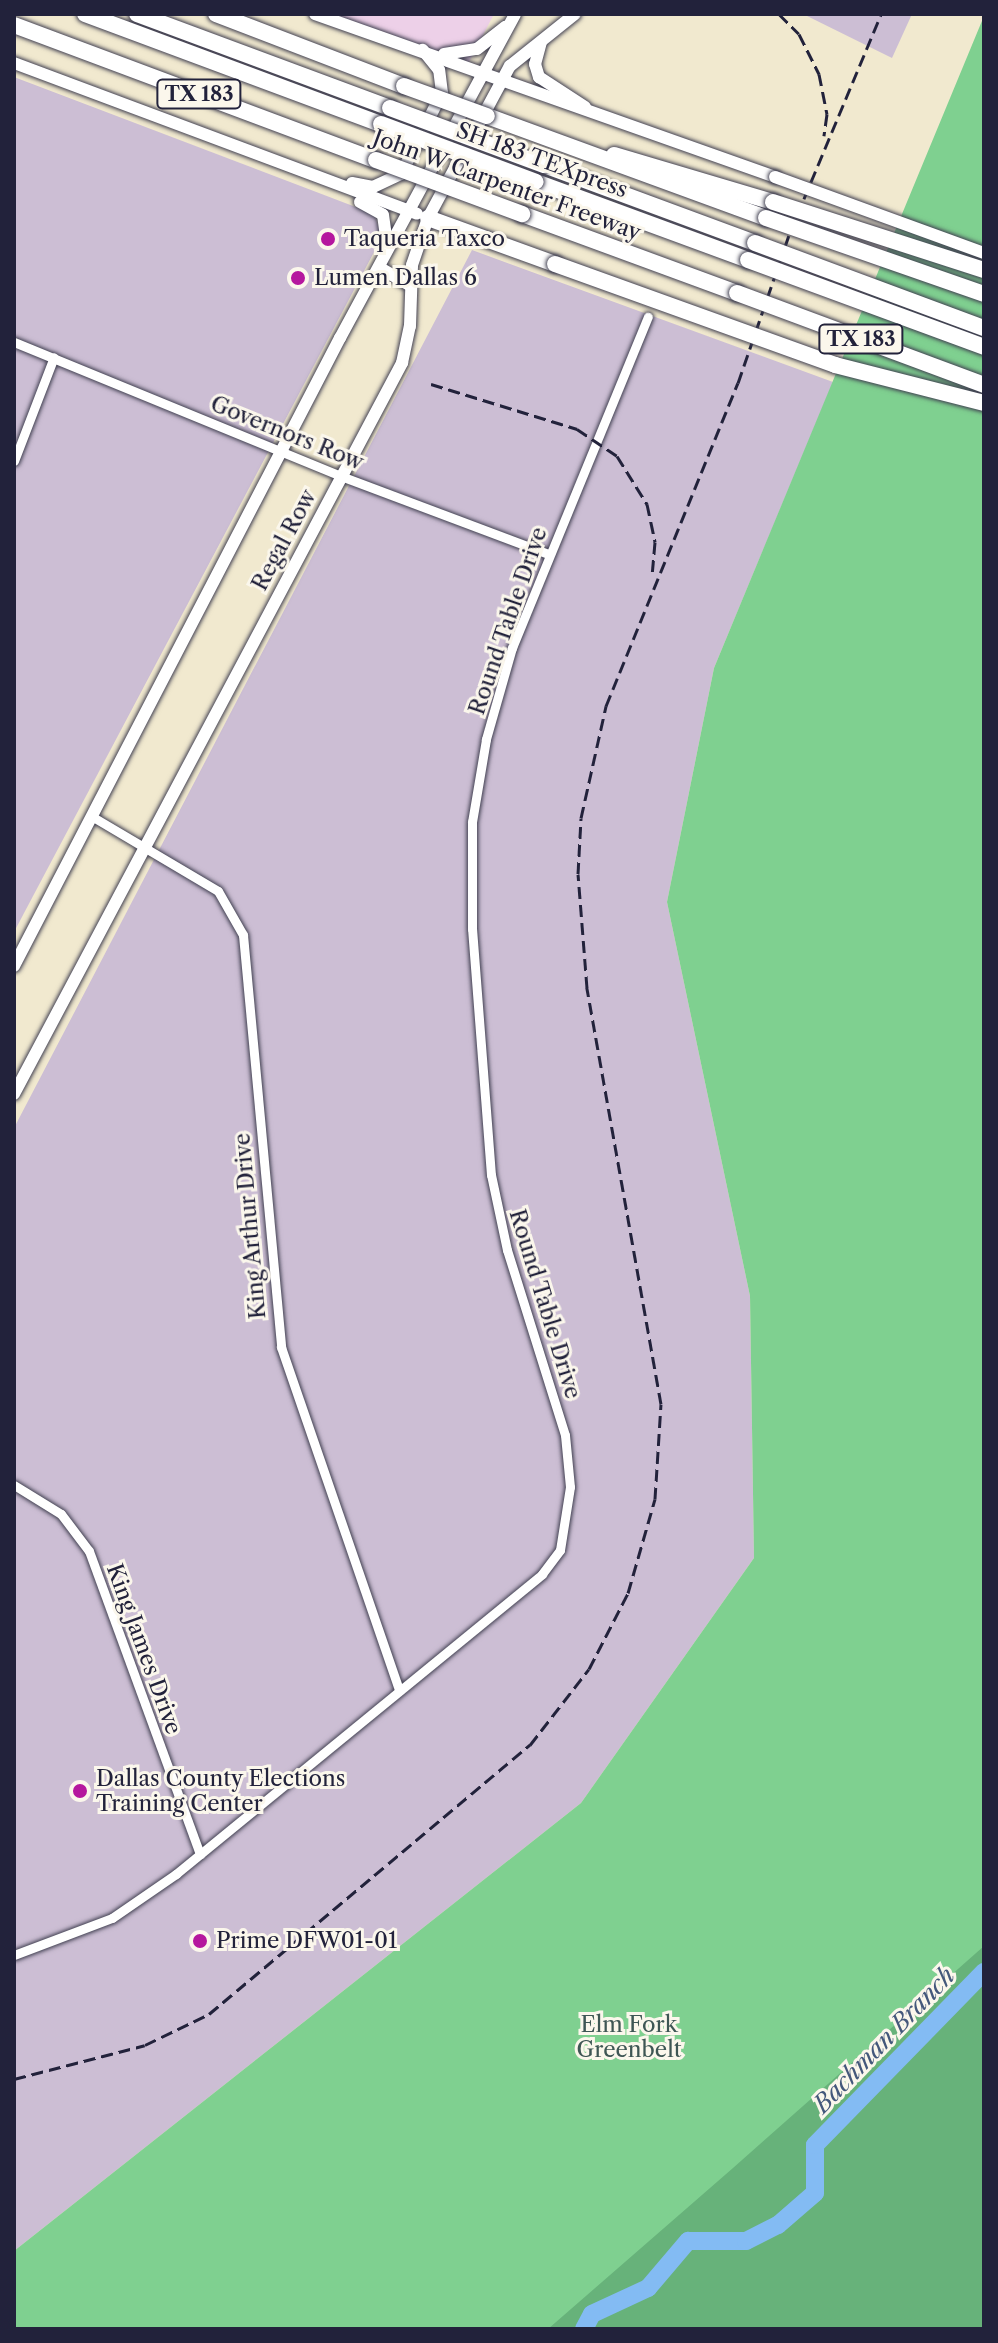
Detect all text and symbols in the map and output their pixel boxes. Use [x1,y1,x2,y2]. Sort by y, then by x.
road number: TX 183 [155,78,243,110]
street label: SH 183 TEXpress [452,117,632,203]
street label: John W Carpenter Freeway [368,124,646,246]
place label: Taqueria Taxco [344,226,506,252]
marker: Taqueria Taxco [319,230,337,248]
place label: Lumen Dallas 6 [314,265,477,291]
marker: Lumen Dallas 6 [289,269,307,287]
road number: TX 183 [817,323,905,355]
street label: Governors Row [207,390,367,476]
street label: Regal Row [246,485,322,595]
street label: Round Table Drive [463,524,553,718]
street label: King Arthur Drive [229,1131,271,1321]
street label: Round Table Drive [504,1206,586,1402]
street label: King James Drive [101,1560,187,1738]
place label: Dallas County Elections Training Center [96,1765,346,1816]
marker: Dallas County Elections Training Center [71,1782,89,1800]
place label: Prime DFW01-01 [216,1928,397,1954]
marker: Prime DFW01-01 [191,1932,209,1950]
water label: Bachman Branch [807,1961,961,2119]
park label: Elm Fork Greenbelt [576,2011,682,2062]

